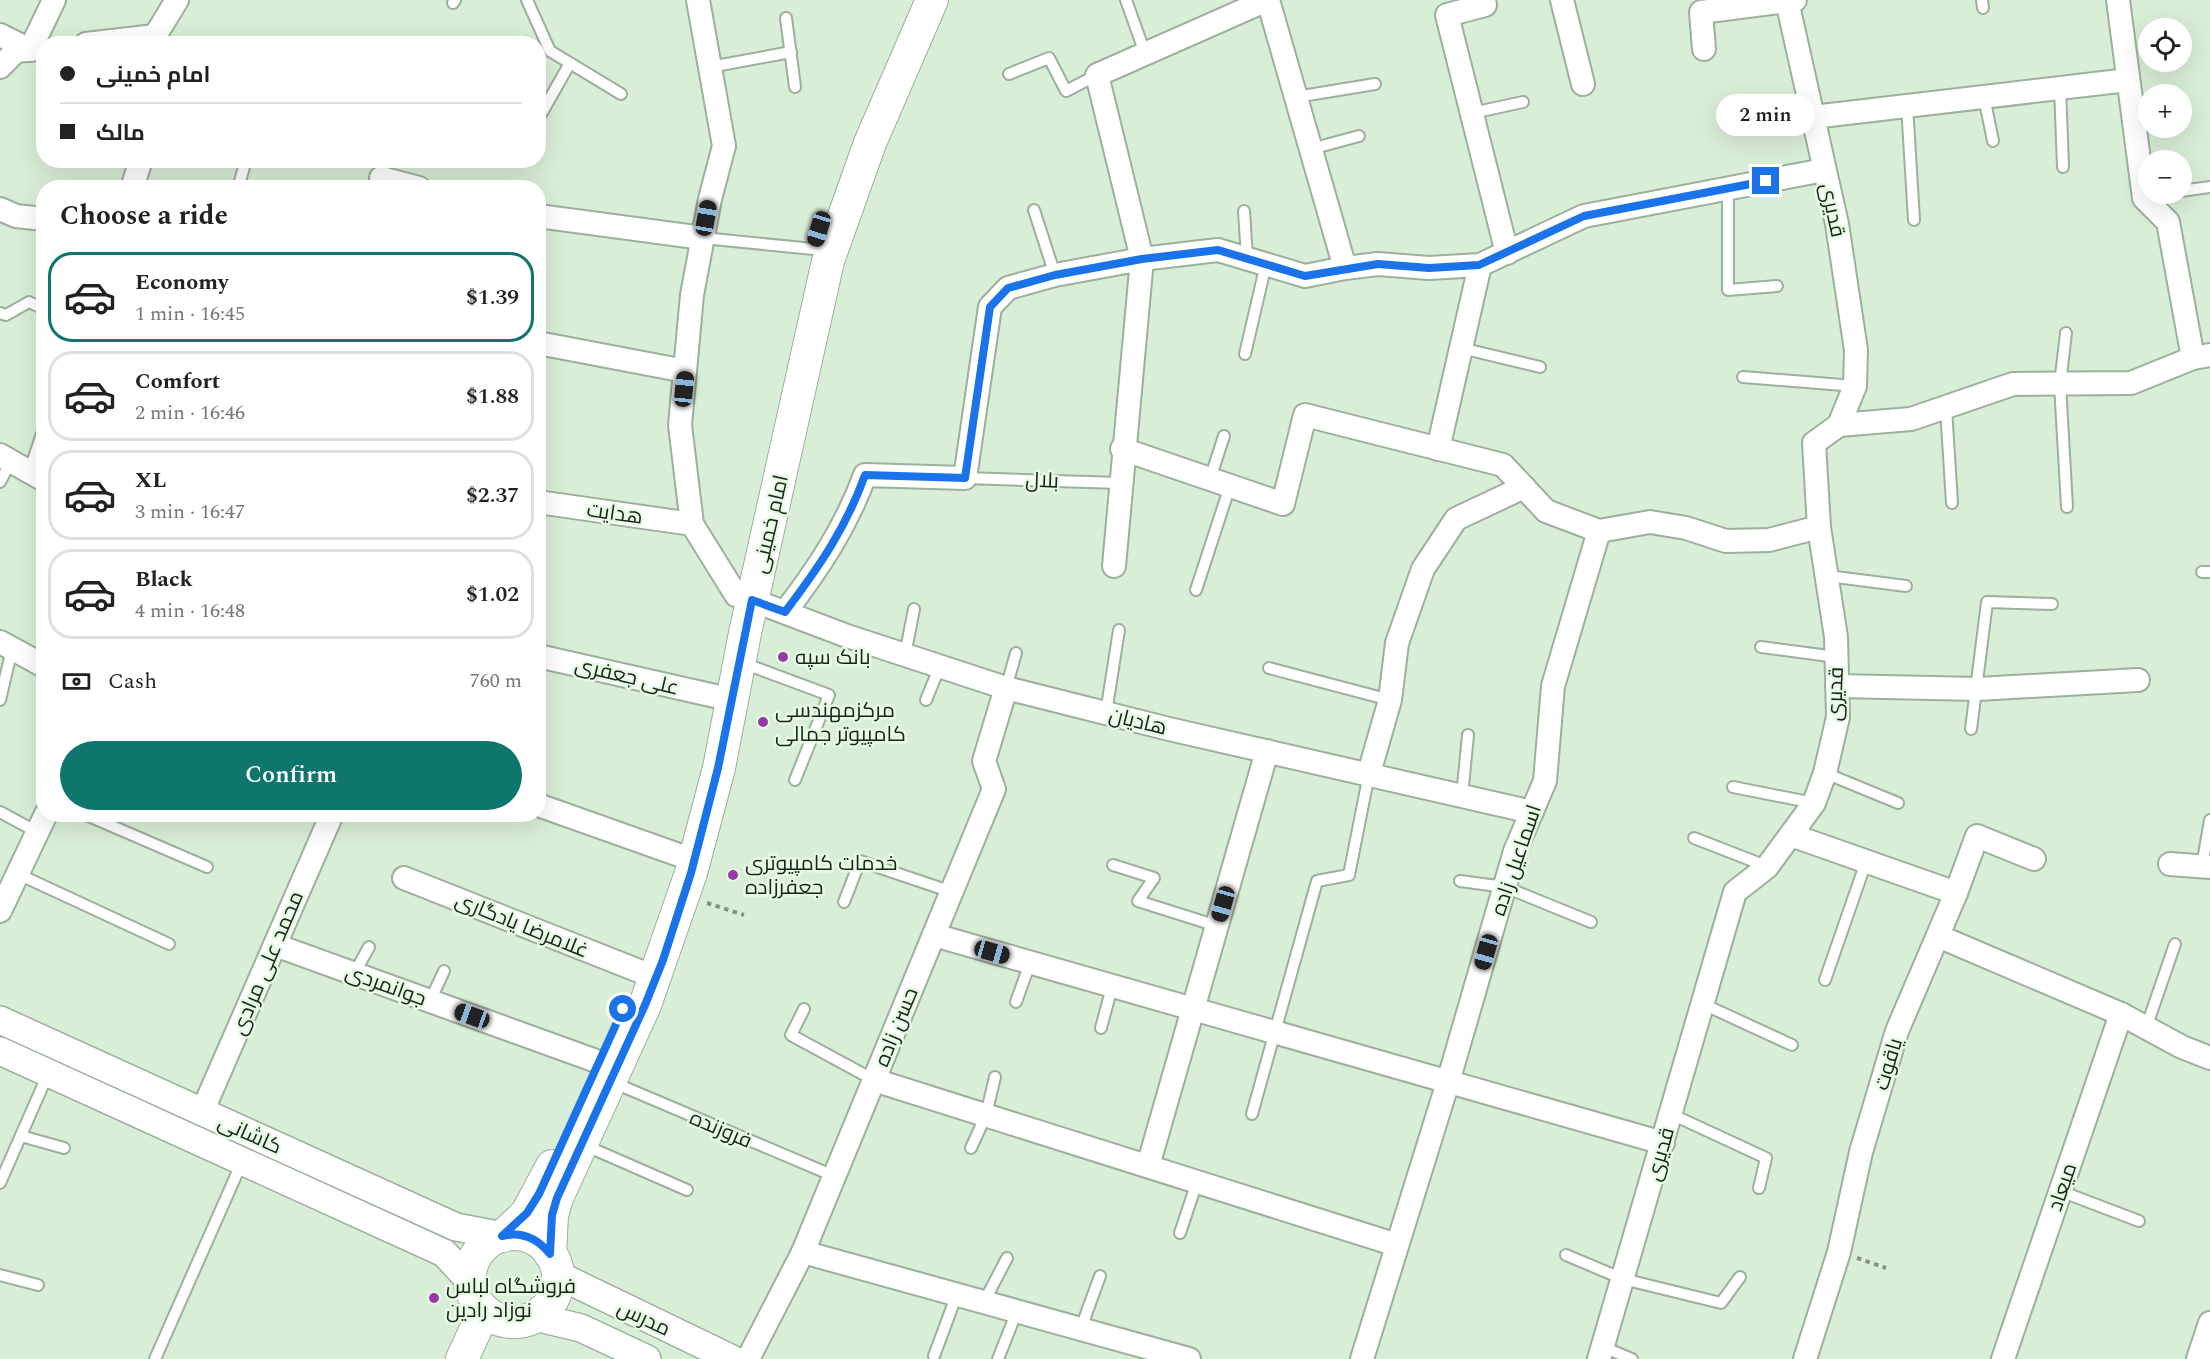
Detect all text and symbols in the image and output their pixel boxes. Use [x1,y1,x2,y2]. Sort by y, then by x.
map controls [2138,18,2192,204]
button: locate [2138,18,2192,72]
text: امام خمینی [96,59,210,92]
button: + [2138,84,2192,138]
callout: 2 min [1716,94,1816,136]
text: 2 min [1740,100,1791,130]
text: مالک [96,117,145,150]
button: − [2138,150,2192,204]
route end [1752,167,1779,194]
street label: قدیری [1811,180,1853,240]
text: Choose a ride [60,195,228,237]
car [694,199,718,237]
car [805,209,833,249]
text: Economy [135,266,228,299]
icon: car [63,270,117,324]
text: $1.39 [466,281,519,314]
text: 1 min · 16:45 [135,299,245,329]
text: Comfort [135,365,220,398]
icon: car [63,369,117,423]
car [673,370,695,408]
text: $1.88 [466,380,519,413]
text: 2 min · 16:46 [135,398,245,428]
text: XL [135,464,166,497]
street label: بلال [1025,464,1059,498]
icon: car [63,468,117,522]
street label: امام خمینی [744,472,798,577]
text: $2.37 [466,479,519,512]
street label: هدایت [585,494,645,534]
text: 3 min · 16:47 [135,497,245,527]
text: Black [135,563,193,596]
icon: car [63,567,117,621]
text: $1.02 [466,578,519,611]
text: 4 min · 16:48 [135,596,245,626]
place label: بانک سپه [795,642,871,674]
street label: علی جعفری [571,649,682,705]
marker: بانک سپه [776,650,790,664]
icon: cash [60,665,93,698]
text: Cash [108,665,157,698]
text: 760 m [470,666,522,696]
street label: قدیری [1819,666,1853,722]
place label: مرکزمهندسی کامپیوتر جمالی [775,695,906,751]
street label: هادیان [1105,699,1170,745]
marker: مرکزمهندسی کامپیوتر جمالی [756,715,770,729]
button: Confirm [60,741,522,810]
street label: اسماعیل زاده [1483,801,1551,920]
place label: خدمات کامپیوتری جعفرزاده [745,848,897,904]
marker: خدمات کامپیوتری جعفرزاده [726,868,740,882]
car [1209,884,1237,924]
street label: غلامرضا یادگاری [450,885,593,967]
street label: محمد علی مرادی [223,886,313,1040]
car [1472,932,1500,972]
car [972,938,1012,966]
street label: جوانمردی [340,956,431,1015]
street label: حسن زاده [867,983,927,1072]
route start [609,995,636,1022]
car [452,1001,492,1031]
street label: یاقوت [1866,1034,1912,1094]
street label: فروزنده [684,1102,757,1157]
street label: کاشانی [212,1107,287,1163]
street label: قدیری [1638,1124,1684,1185]
street label: میعاد [2040,1159,2086,1216]
place label: فروشگاه لباس نوزاد رادین [446,1271,576,1327]
marker: فروشگاه لباس نوزاد رادین [427,1291,441,1305]
street label: مدرس [612,1293,676,1345]

